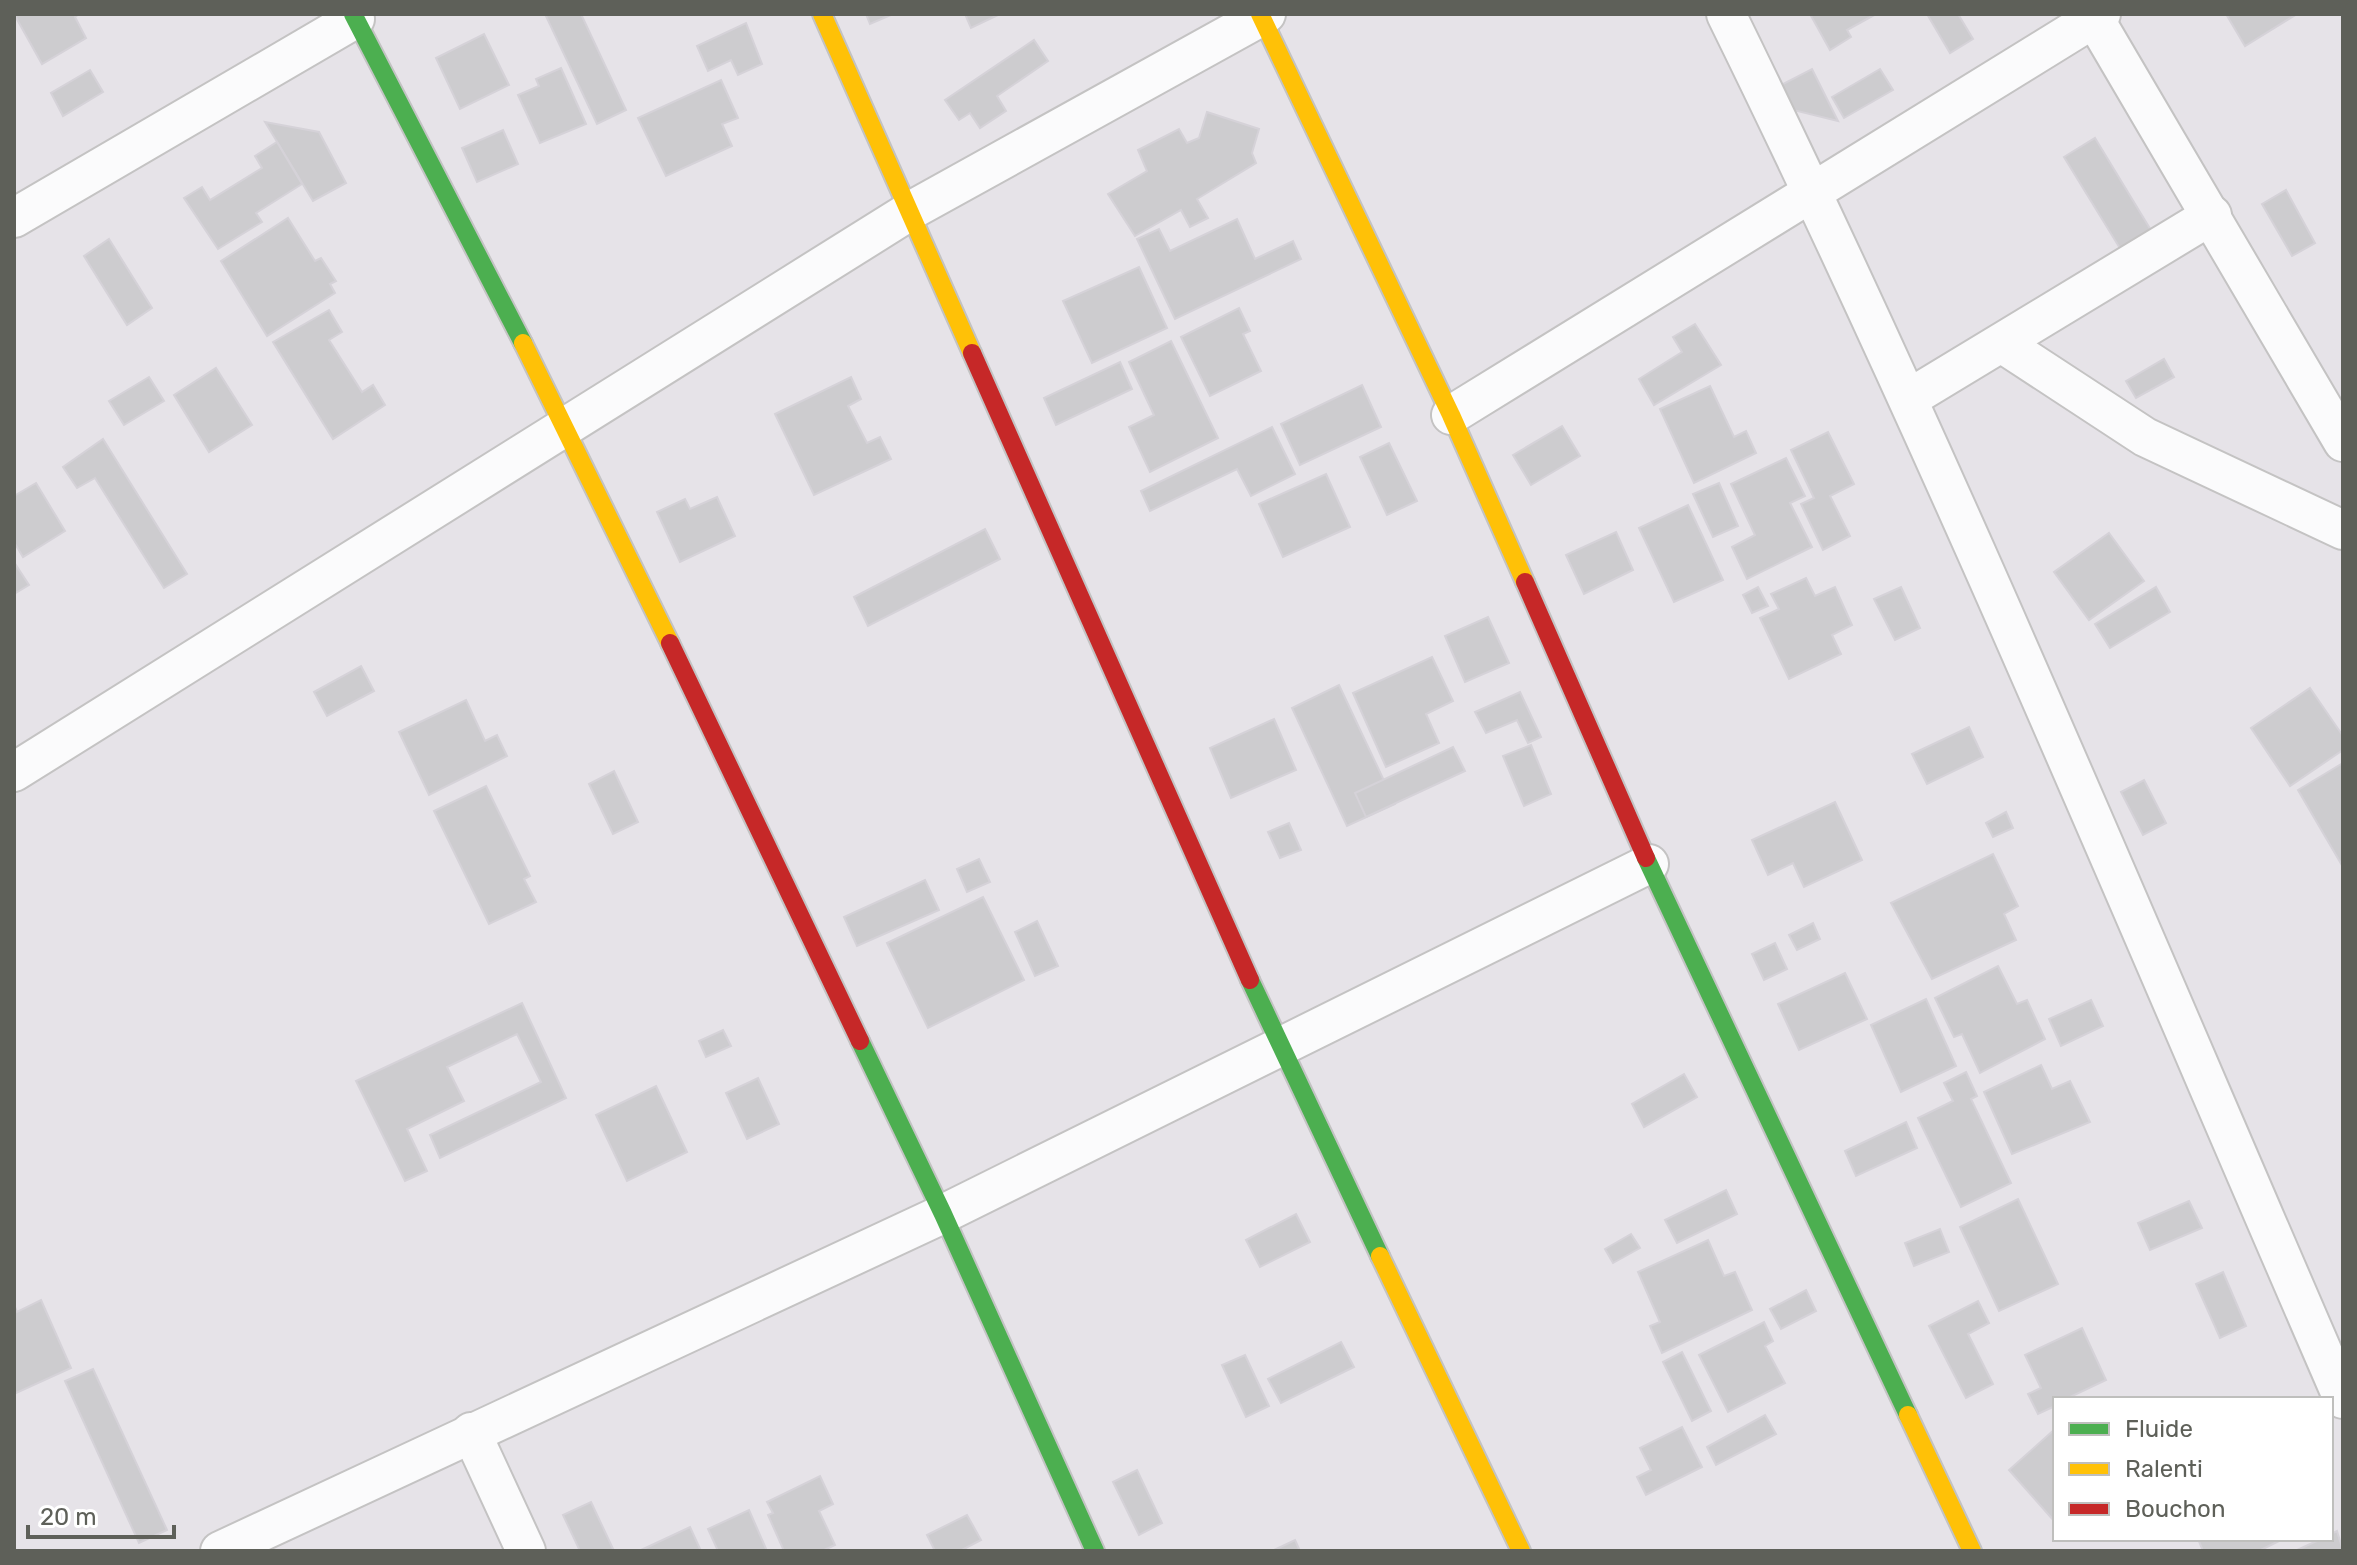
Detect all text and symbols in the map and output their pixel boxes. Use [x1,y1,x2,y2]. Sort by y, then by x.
legend [2053,1397,2333,1541]
text: Fluide [2125,1415,2193,1443]
text: Ralenti [2125,1455,2203,1483]
scale bar [28,1489,174,1539]
text: Bouchon [2125,1495,2225,1523]
text: 20 m [40,1503,97,1531]

